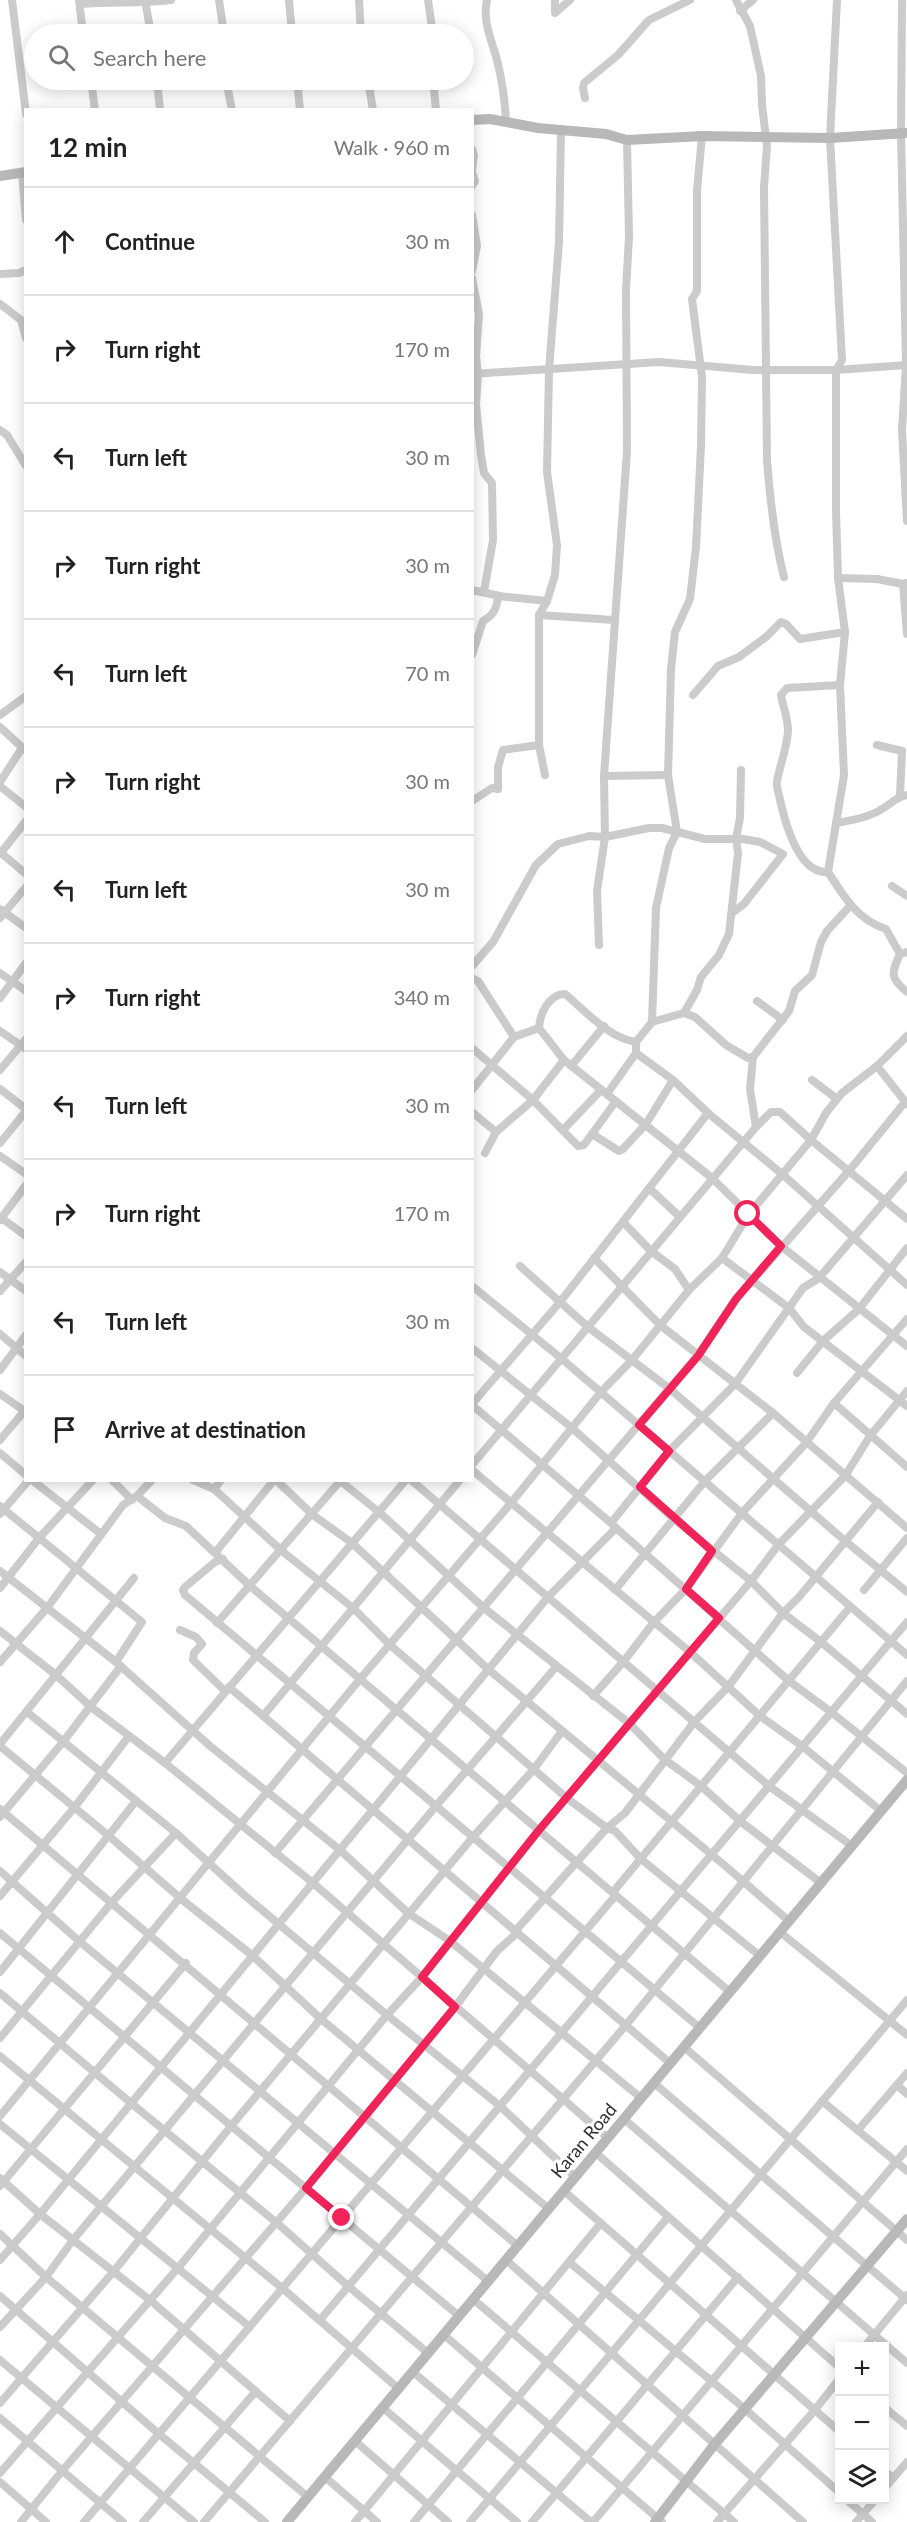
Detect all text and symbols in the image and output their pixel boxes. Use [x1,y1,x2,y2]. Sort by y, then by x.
search box [24,24,474,90]
icon: search [45,41,78,74]
text: Search here [93,44,206,71]
text: 12 min [48,131,128,163]
text: Walk · 960 m [334,135,450,159]
icon: ahead [48,225,81,258]
text: Continue [105,228,195,255]
text: 30 m [405,229,450,253]
icon: right [48,333,81,366]
text: Turn right [105,336,200,363]
text: 170 m [394,337,450,361]
icon: left [48,441,81,474]
text: Turn left [105,444,187,471]
text: 30 m [405,445,450,469]
icon: right [48,549,81,582]
text: Turn right [105,552,200,579]
text: 30 m [405,553,450,577]
icon: left [48,657,81,690]
text: Turn left [105,660,187,687]
text: 70 m [405,661,450,685]
icon: right [48,765,81,798]
text: Turn right [105,768,200,795]
text: 30 m [405,769,450,793]
icon: left [48,873,81,906]
text: Turn left [105,876,187,903]
text: 30 m [405,877,450,901]
icon: right [48,981,81,1014]
text: Turn right [105,984,200,1011]
text: 340 m [394,985,450,1009]
icon: left [48,1089,81,1122]
text: Turn left [105,1092,187,1119]
text: 30 m [405,1093,450,1117]
icon: right [48,1197,81,1230]
text: Turn right [105,1200,200,1227]
route start [734,1200,760,1226]
text: 170 m [394,1201,450,1225]
icon: left [48,1305,81,1338]
text: Turn left [105,1308,187,1335]
text: 30 m [405,1309,450,1333]
icon: arrive [48,1413,81,1446]
text: Arrive at destination [105,1416,306,1443]
street label: Karan Road [546,2099,621,2182]
route end [328,2204,354,2230]
map controls [835,2342,889,2504]
button: + [835,2342,889,2396]
button: − [835,2396,889,2450]
button: layers [835,2450,889,2504]

